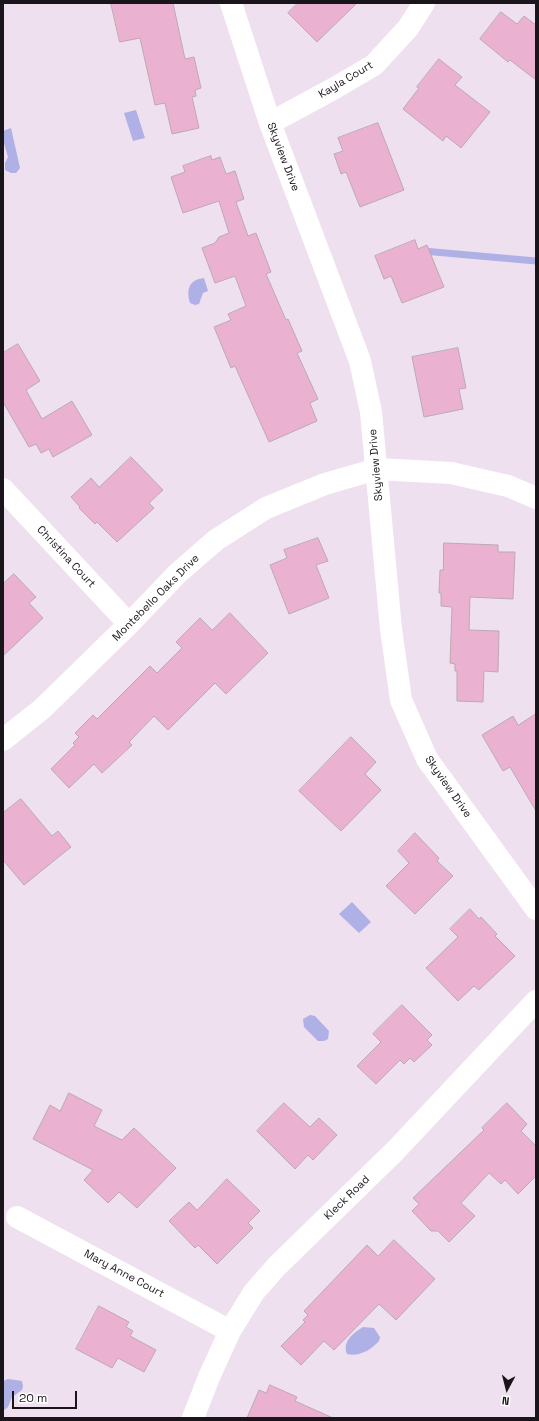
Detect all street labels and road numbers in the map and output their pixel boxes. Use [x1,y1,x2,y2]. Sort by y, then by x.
street label: Kayla Court [316,59,376,101]
street label: Skyview Drive [264,121,302,193]
street label: Skyview Drive [366,428,386,502]
street label: Christina Court [34,523,98,591]
street label: Montebello Oaks Drive [110,552,202,644]
street label: Skyview Drive [422,754,474,820]
street label: Kleck Road [321,1173,373,1223]
street label: Mary Anne Court [82,1247,166,1301]

